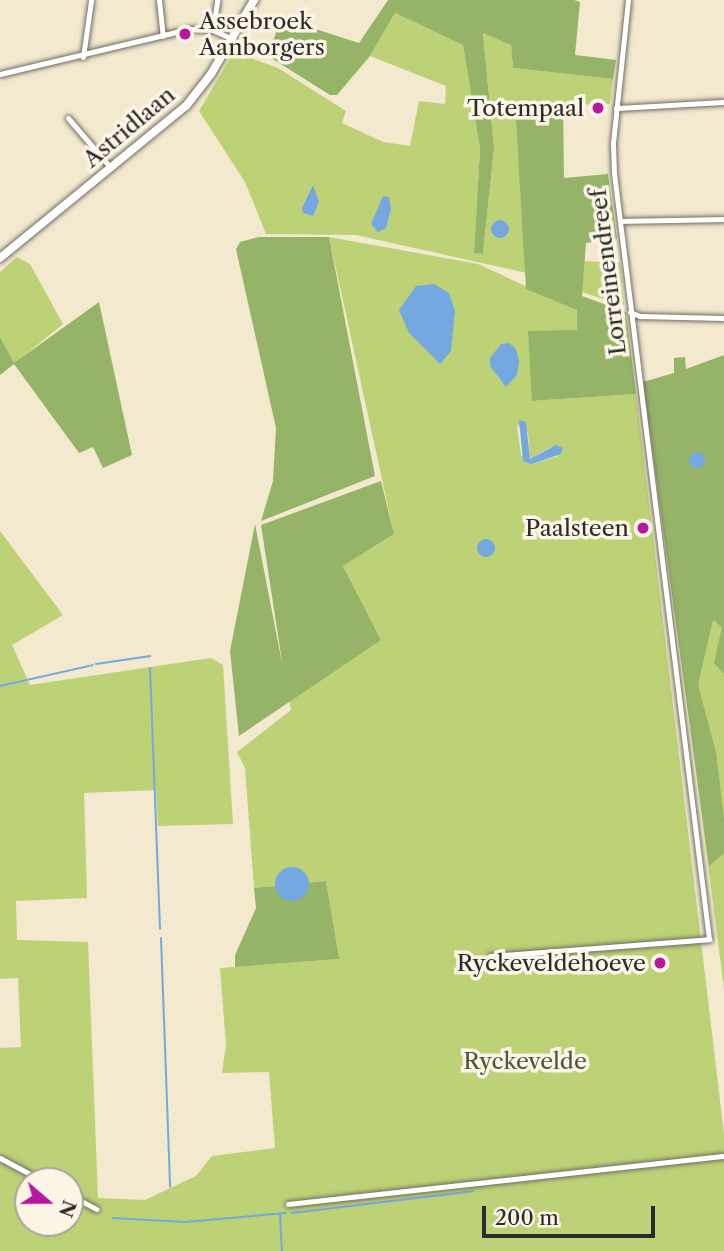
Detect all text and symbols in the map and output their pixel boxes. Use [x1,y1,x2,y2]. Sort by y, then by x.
place label: Assebroek Aanborgers [199,7,325,61]
marker: Assebroek Aanborgers [177,26,193,42]
street label: Astridlaan [78,81,180,173]
place label: Totempaal [467,94,584,122]
marker: Totempaal [590,100,606,116]
street label: Lorreinendreef [584,187,632,357]
place label: Paalsteen [525,514,629,542]
marker: Paalsteen [635,520,651,536]
place label: Ryckeveldehoeve [457,949,646,977]
marker: Ryckeveldehoeve [652,955,668,971]
park label: Ryckevelde [463,1047,587,1075]
north arrow [14,1167,84,1237]
scale bar [486,1192,659,1236]
text: N [54,1197,81,1220]
text: 200 m [495,1205,559,1230]

